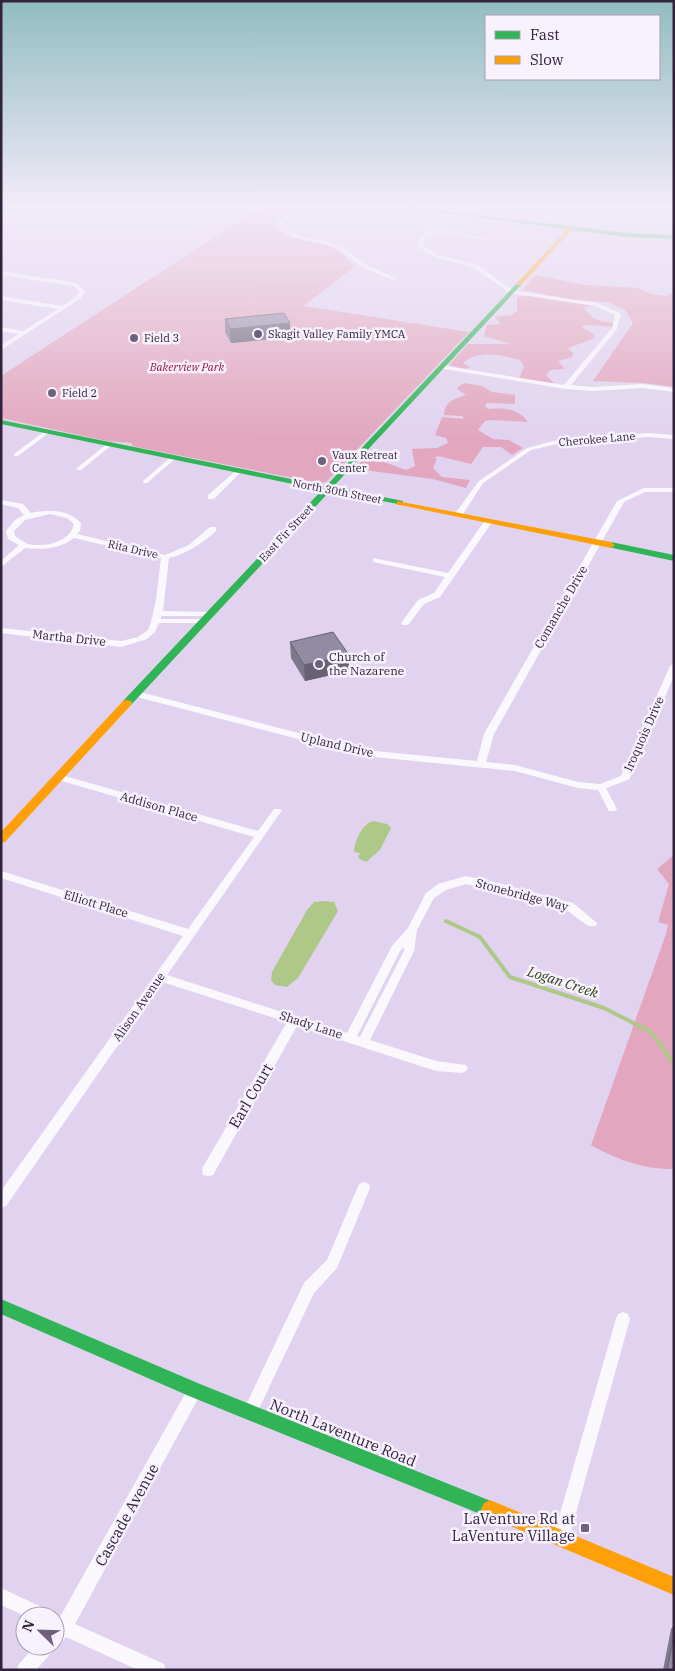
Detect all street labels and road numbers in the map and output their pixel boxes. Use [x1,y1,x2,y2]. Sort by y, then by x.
street label: Cherokee Lane [558,429,636,449]
street label: North 30th Street [291,476,383,507]
street label: East Fir Street [256,501,316,565]
street label: Rita Drive [107,536,160,562]
street label: Comanche Drive [531,563,590,651]
street label: Martha Drive [32,626,107,649]
street label: Iroquois Drive [620,694,667,774]
street label: Upland Drive [299,729,375,760]
street label: Addison Place [119,788,200,825]
street label: Stonebridge Way [474,875,571,914]
street label: Elliott Place [62,887,130,920]
street label: Alison Avenue [109,969,168,1044]
street label: Shady Lane [278,1007,345,1042]
street label: Earl Court [224,1060,277,1132]
street label: North Laventure Road [267,1395,419,1471]
street label: Cascade Avenue [91,1460,163,1569]

